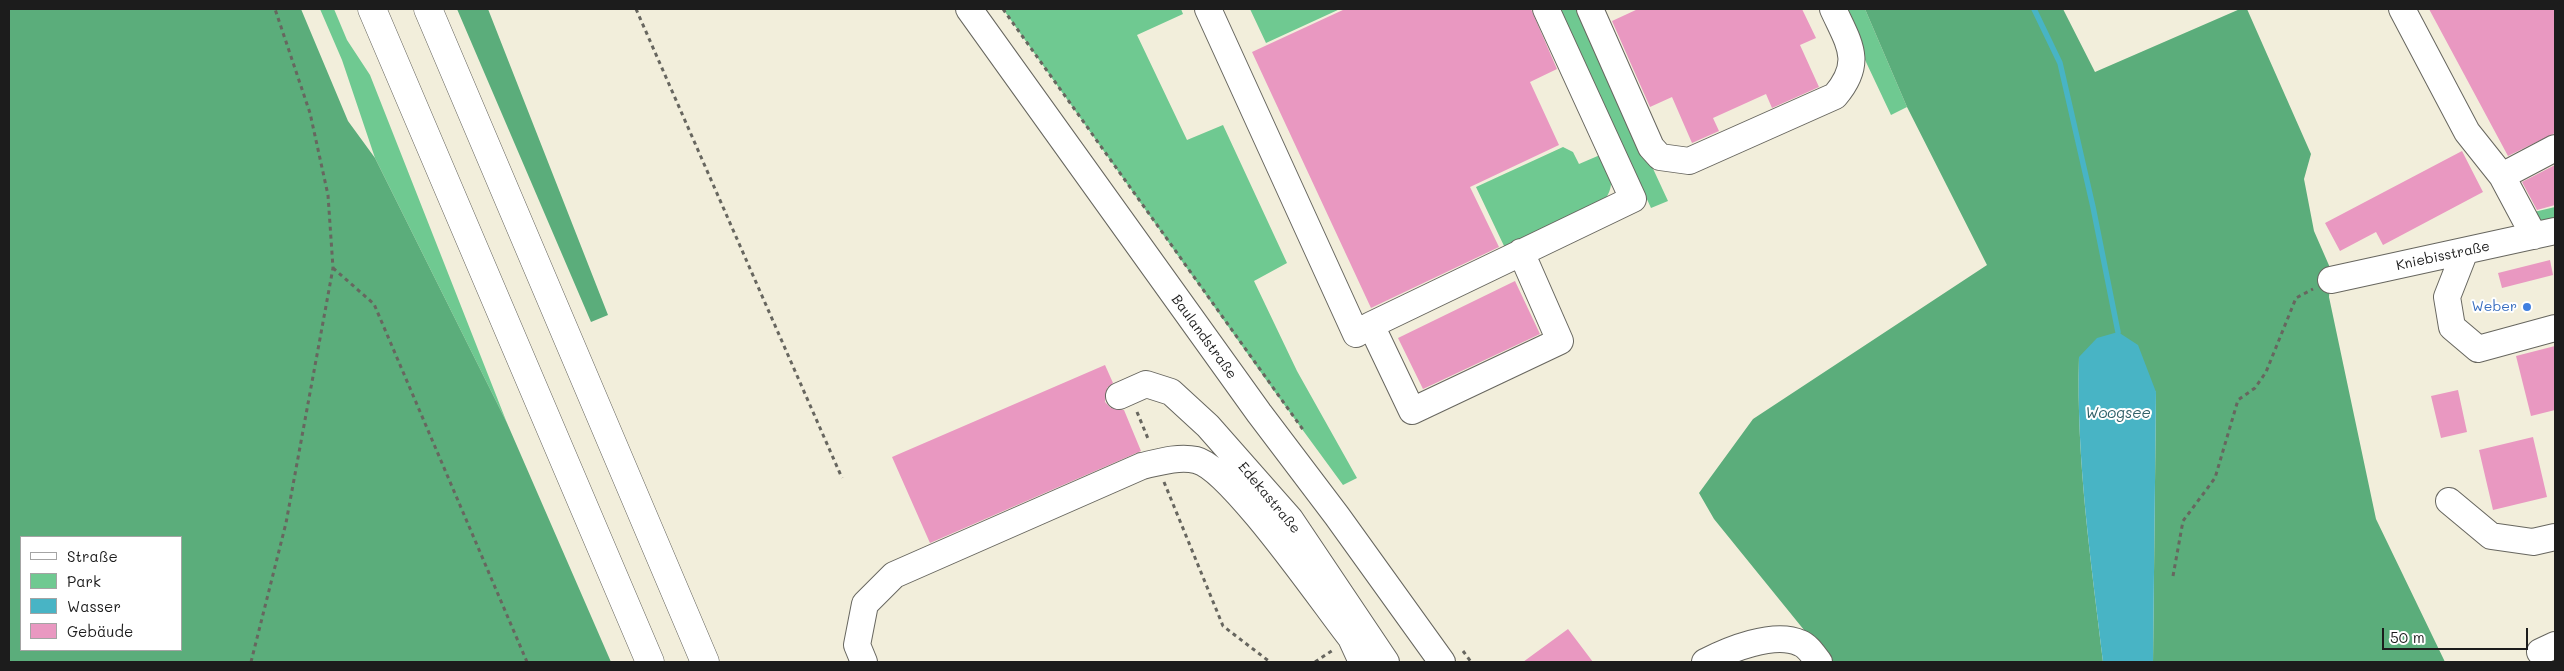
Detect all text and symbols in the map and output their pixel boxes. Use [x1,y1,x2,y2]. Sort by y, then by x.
street label: Kniebisstraße [2395,238,2491,274]
street label: Baulandstraße [1168,292,1240,382]
place label: Weber [2471,299,2517,315]
marker: Weber [2521,301,2533,313]
water label: Woogsee [2085,404,2151,422]
street label: Edekastraße [1234,459,1304,537]
legend [20,536,182,651]
text: Straße [67,546,118,566]
text: Park [67,571,101,591]
text: Wasser [67,596,121,616]
scale bar [2384,618,2530,650]
text: Gebäude [67,621,133,641]
text: 50 m [2390,627,2425,647]

